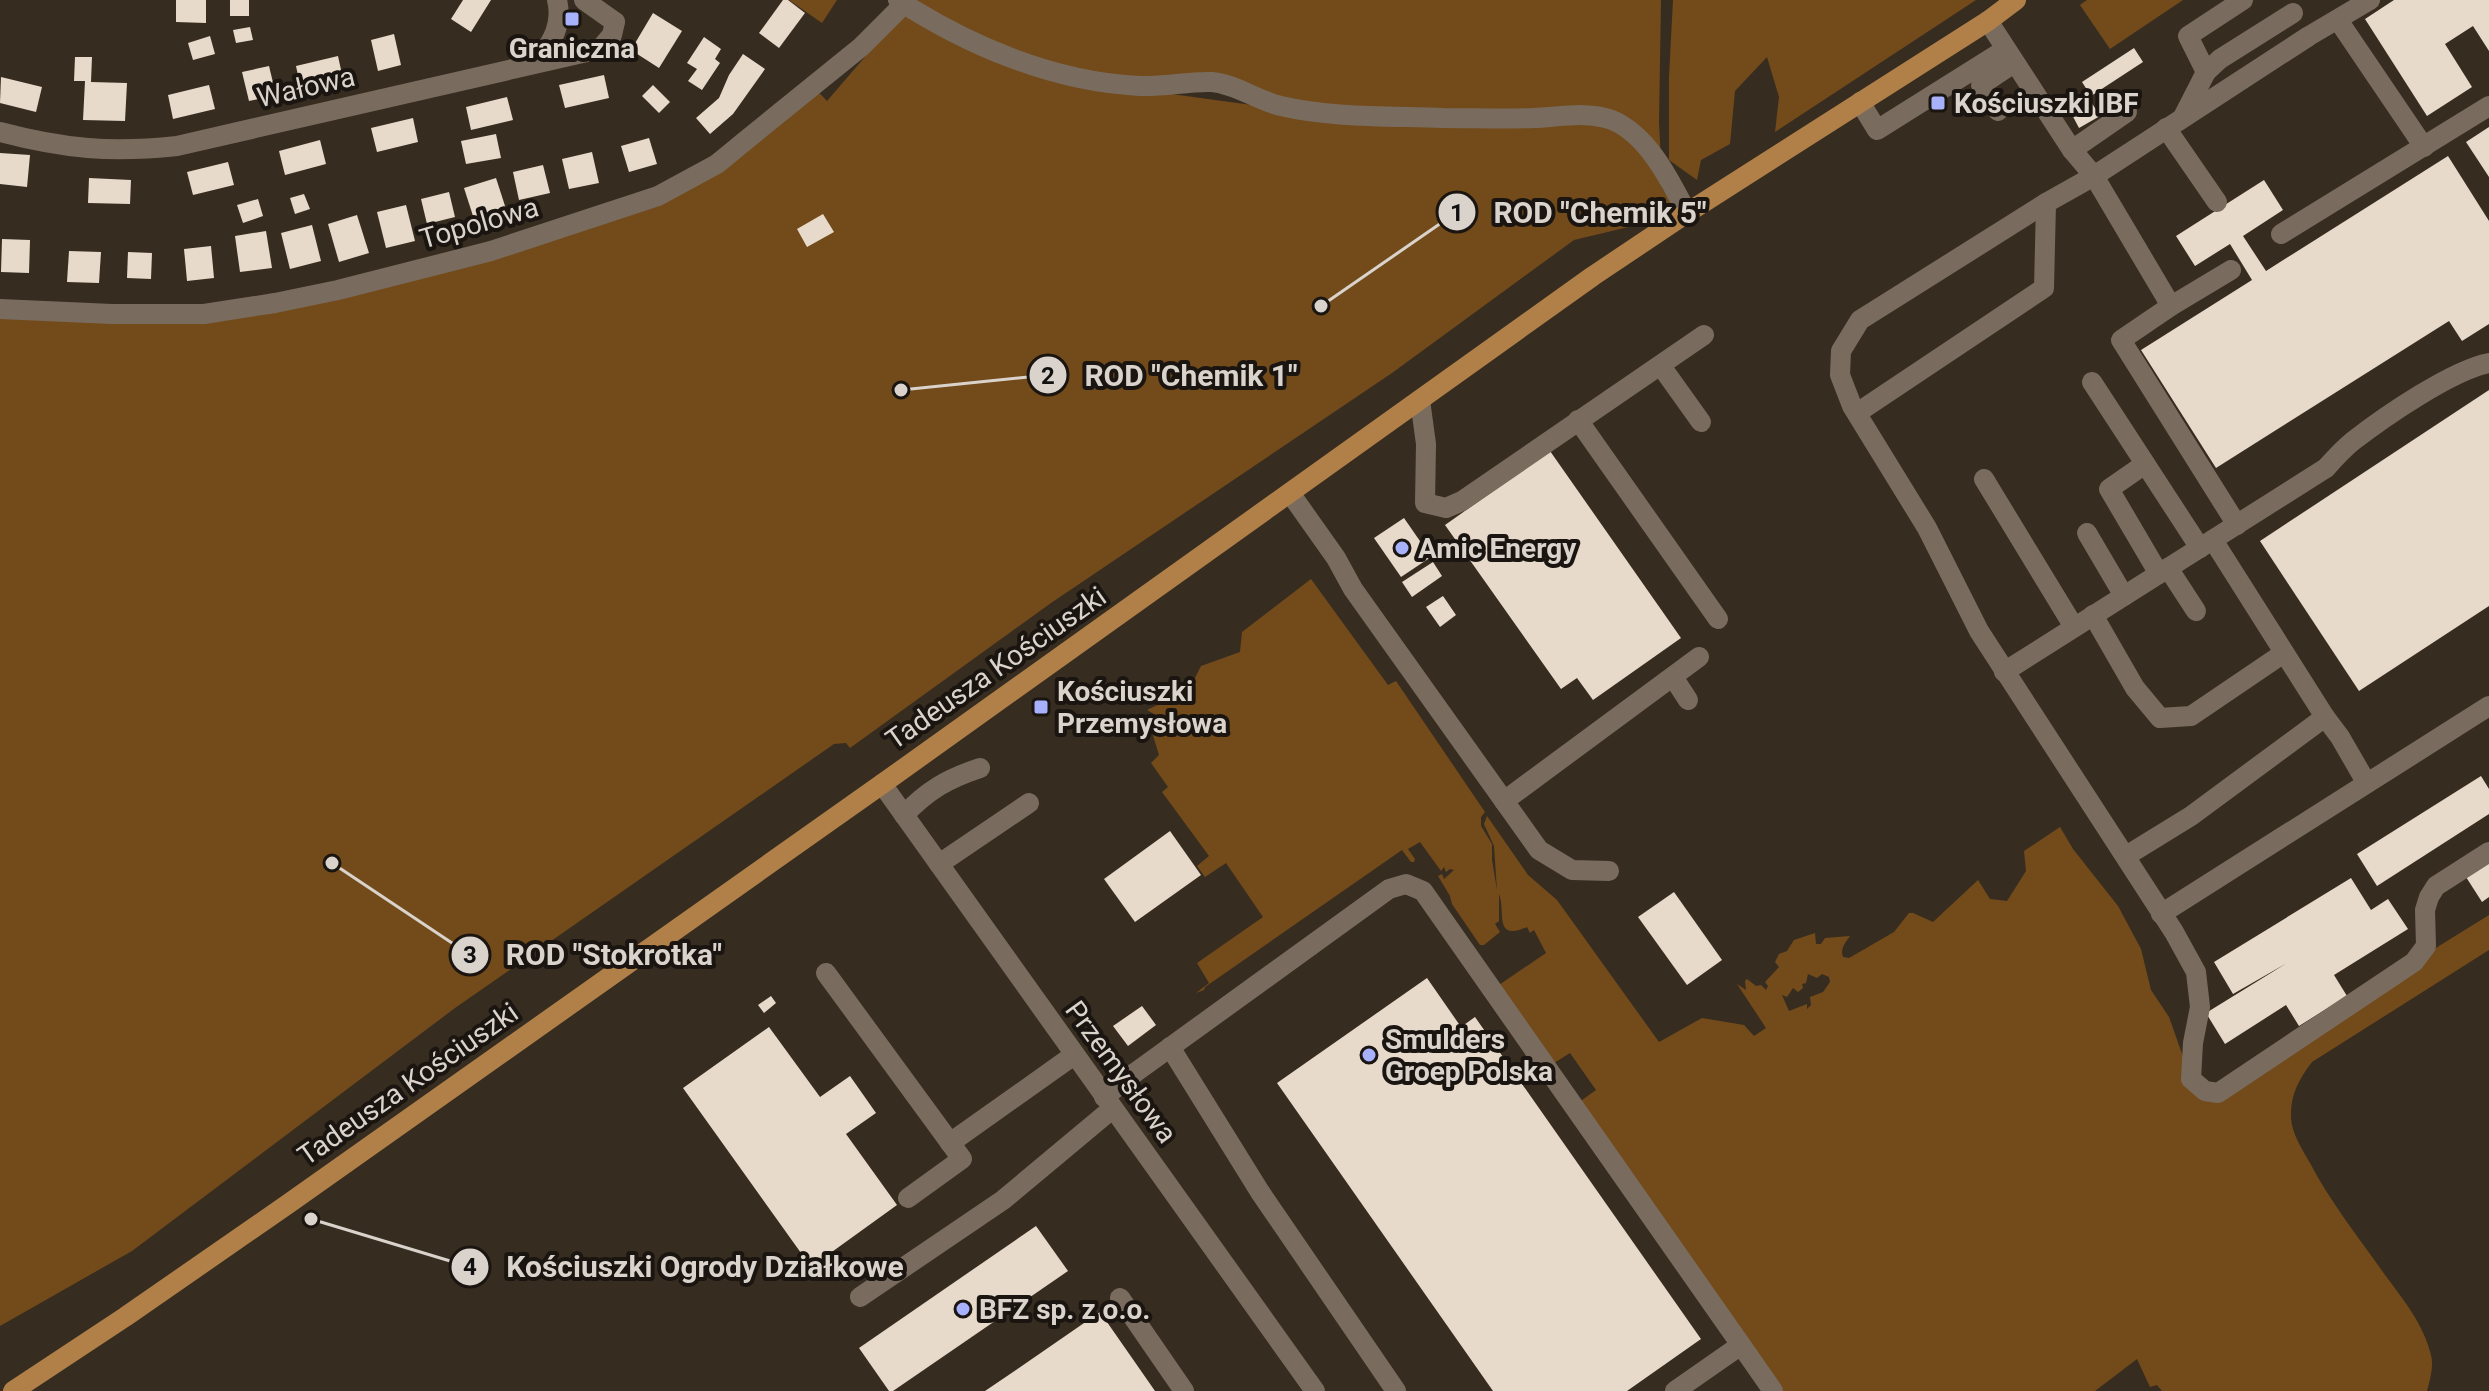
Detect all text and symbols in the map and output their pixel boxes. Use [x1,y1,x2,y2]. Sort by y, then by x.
marker: Graniczna [563,10,581,28]
place label: Graniczna [509,32,635,65]
street label: Wałowa [254,60,358,114]
place label: Kościuszki IBF [1954,87,2139,120]
marker: Kościuszki IBF [1929,94,1947,112]
callout: ROD "Chemik 5" [1437,185,1723,239]
street label: Topolowa [416,190,542,256]
text: ROD "Chemik 5" [1493,195,1707,230]
text: 1 [1450,199,1464,227]
callout: ROD "Chemik 1" [1028,348,1314,402]
text: ROD "Chemik 1" [1084,358,1298,393]
text: 2 [1041,362,1055,390]
place label: Amic Energy [1418,532,1577,565]
marker: Amic Energy [1393,539,1411,557]
street label: Tadeusza Kościuszki [880,580,1112,756]
place label: Kościuszki Przemysłowa [1057,675,1227,740]
marker: Kościuszki Przemysłowa [1032,698,1050,716]
callout: ROD "Stokrotka" [450,928,739,982]
text: ROD "Stokrotka" [506,937,722,972]
text: 3 [463,941,477,969]
street label: Przemysłowa [1058,994,1184,1150]
street label: Tadeusza Kościuszki [292,996,524,1172]
place label: Smulders Groep Polska [1385,1023,1553,1088]
marker: Smulders Groep Polska [1360,1046,1378,1064]
callout: Kościuszki Ogrody Działkowe [450,1240,920,1294]
text: Kościuszki Ogrody Działkowe [506,1249,904,1284]
text: 4 [463,1253,477,1281]
place label: BFZ sp. z o.o. [979,1293,1150,1326]
marker: BFZ sp. z o.o. [954,1300,972,1318]

